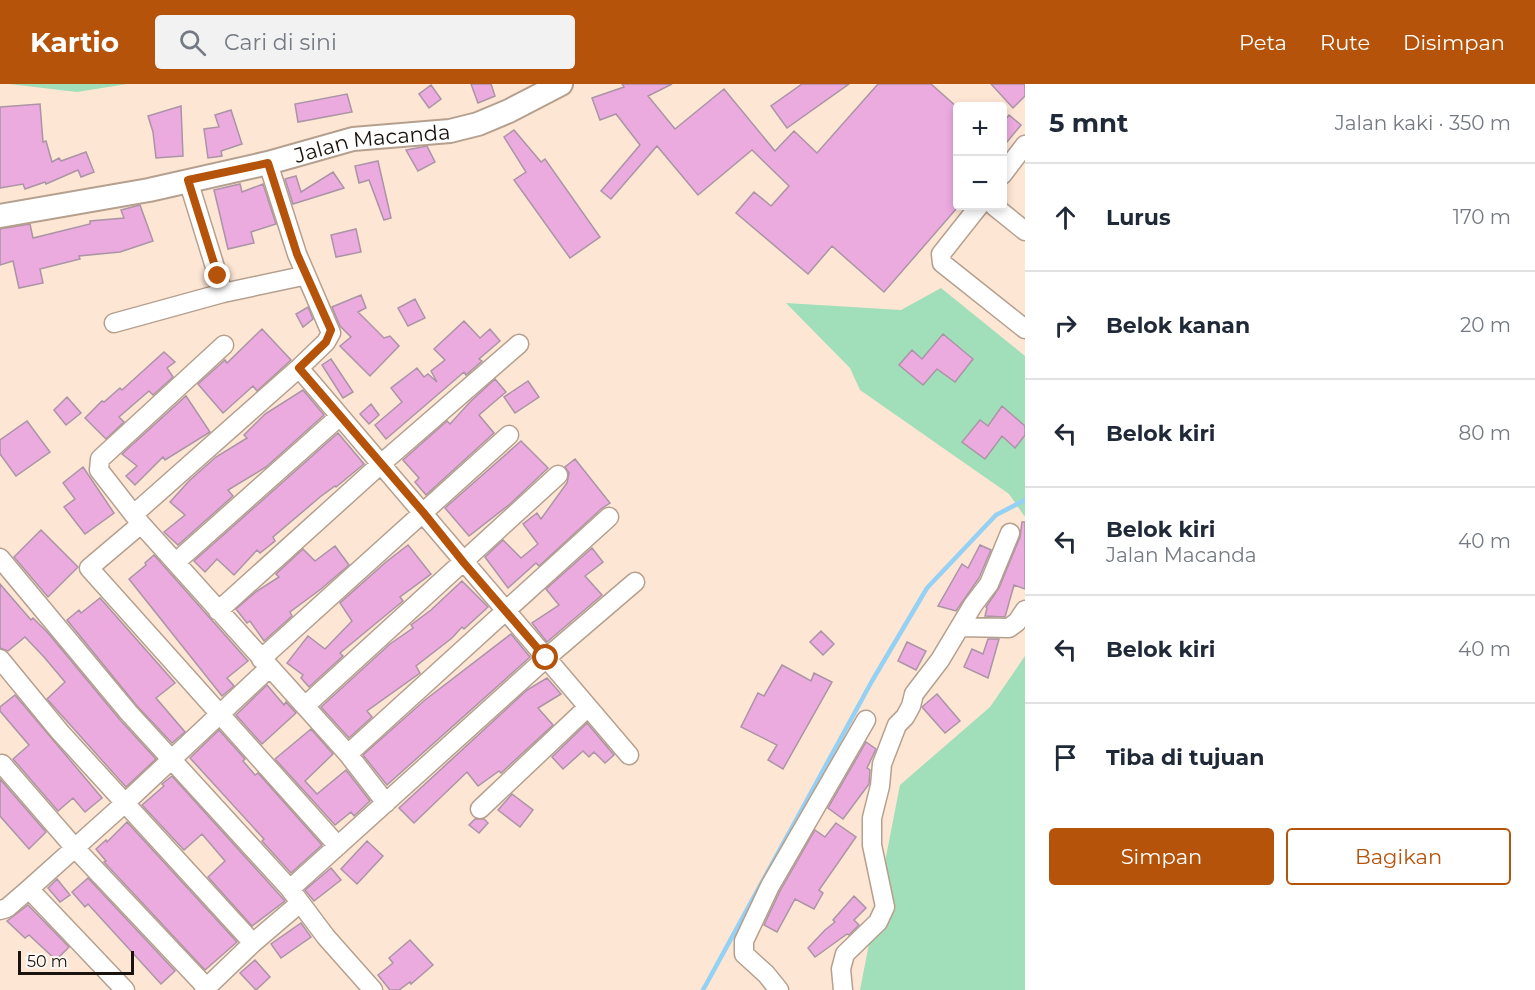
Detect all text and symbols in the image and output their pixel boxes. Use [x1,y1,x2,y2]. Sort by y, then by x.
search box [155,15,575,69]
text: Kartio [30,25,119,59]
icon: search [176,26,209,59]
text: Cari di sini [224,29,337,56]
text: Peta [1239,30,1287,55]
text: Rute [1320,30,1370,55]
text: Disimpan [1403,30,1505,55]
map controls [953,102,1007,210]
button: + [953,102,1007,156]
text: 5 mnt [1049,107,1128,139]
text: Jalan kaki · 350 m [1335,111,1511,135]
street label: Jalan Macanda [290,119,451,168]
button: − [953,156,1007,210]
icon: ahead [1049,201,1082,234]
text: Lurus [1106,204,1171,231]
text: 170 m [1453,205,1511,229]
route end [204,262,230,288]
icon: right [1049,309,1082,342]
text: Belok kanan [1106,312,1250,339]
text: 20 m [1460,313,1511,337]
icon: left [1049,417,1082,450]
text: Belok kiri [1106,420,1215,447]
text: 80 m [1459,421,1511,445]
text: Belok kiri [1106,516,1215,543]
icon: left [1049,525,1082,558]
text: 40 m [1458,529,1511,553]
text: Jalan Macanda [1106,543,1257,567]
icon: left [1049,633,1082,666]
text: Belok kiri [1106,636,1215,663]
text: 40 m [1458,637,1511,661]
route start [532,644,558,670]
icon: arrive [1049,741,1082,774]
text: Tiba di tujuan [1106,744,1264,771]
button: Simpan [1049,828,1274,885]
button: Bagikan [1286,828,1511,885]
scale bar [18,948,134,976]
text: 50 m [27,952,68,971]

